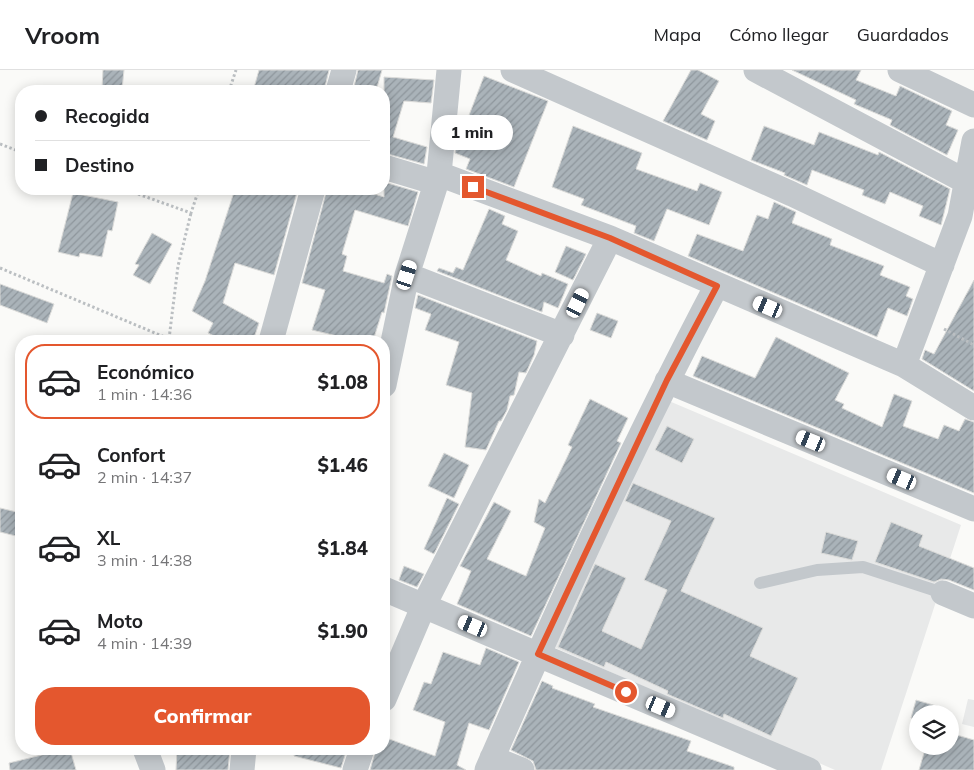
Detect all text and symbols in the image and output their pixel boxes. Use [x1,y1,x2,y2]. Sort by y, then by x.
text: Vroom [25,20,100,50]
text: Mapa [653,23,701,46]
text: Cómo llegar [729,23,829,46]
text: Guardados [857,23,949,46]
text: Recogida [65,104,149,128]
callout: 1 min [432,114,514,150]
text: 1 min [451,122,493,142]
text: Destino [65,153,134,177]
route end [462,176,484,198]
car [395,258,418,292]
car [564,286,591,320]
car [751,294,784,320]
icon: car [37,359,82,404]
text: Económico [97,360,194,384]
text: $1.08 [317,370,368,394]
text: 1 min · 14:36 [97,384,192,404]
car [794,428,827,454]
icon: car [37,442,82,487]
text: Confort [97,443,165,467]
text: $1.46 [317,453,368,477]
car [885,466,918,492]
text: 2 min · 14:37 [97,467,192,487]
icon: car [37,525,82,570]
text: XL [97,526,120,550]
text: $1.84 [317,536,368,560]
text: 3 min · 14:38 [97,550,192,570]
icon: car [37,608,82,653]
text: Moto [97,609,143,633]
car [456,613,489,639]
text: $1.90 [317,619,368,643]
text: 4 min · 14:39 [97,633,192,653]
route start [615,681,637,703]
button: Confirmar [35,687,370,745]
car [644,694,677,720]
map controls [909,705,959,755]
button: layers [909,705,959,755]

